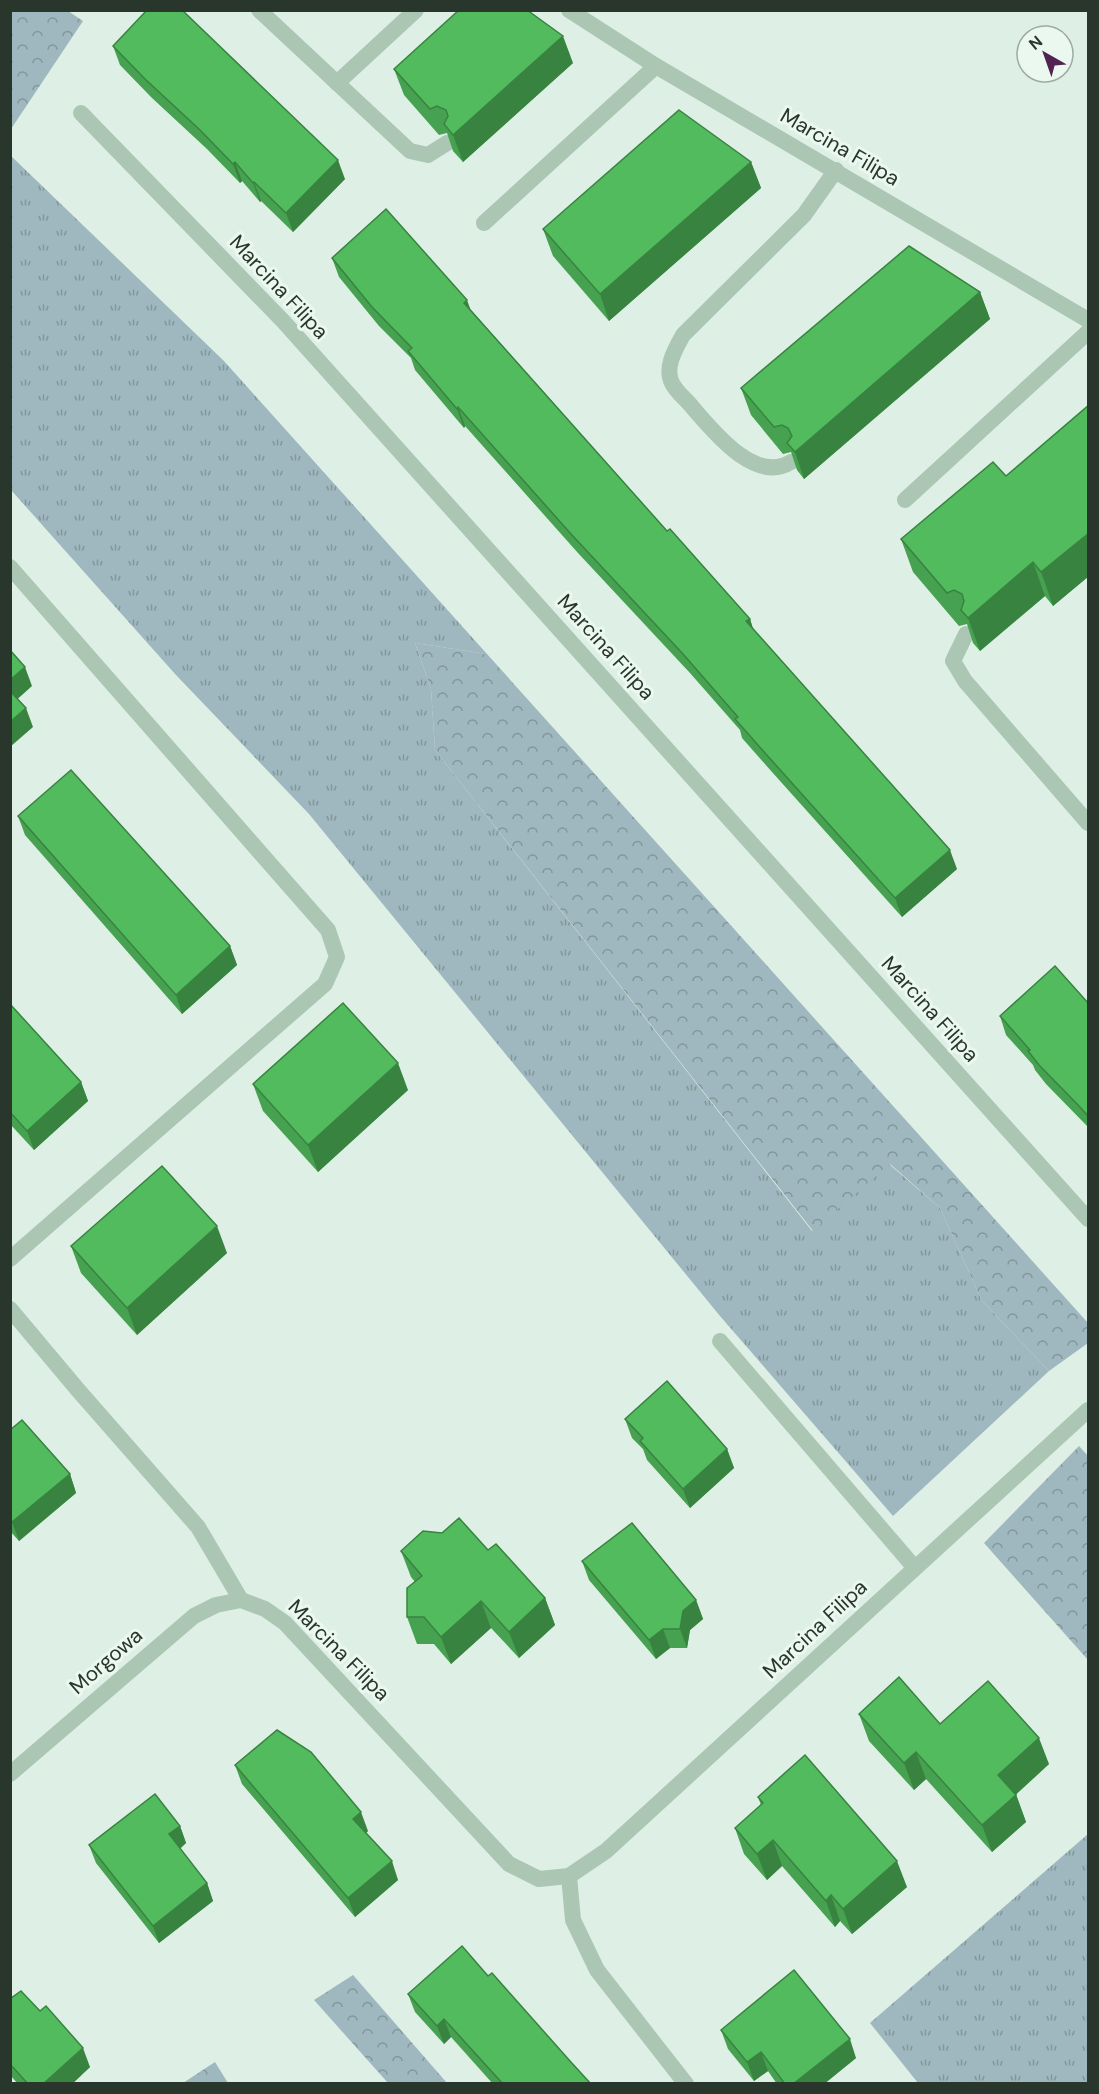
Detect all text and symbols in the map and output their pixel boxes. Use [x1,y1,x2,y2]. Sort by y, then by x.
north arrow [1015,24,1075,84]
text: N [1024,31,1047,55]
street label: Marcina Filipa [775,102,905,192]
street label: Marcina Filipa [223,229,335,345]
street label: Marcina Filipa [551,588,661,706]
street label: Marcina Filipa [875,950,985,1068]
street label: Marcina Filipa [757,1573,873,1685]
street label: Marcina Filipa [282,1593,396,1707]
street label: Morgowa [64,1622,148,1700]

